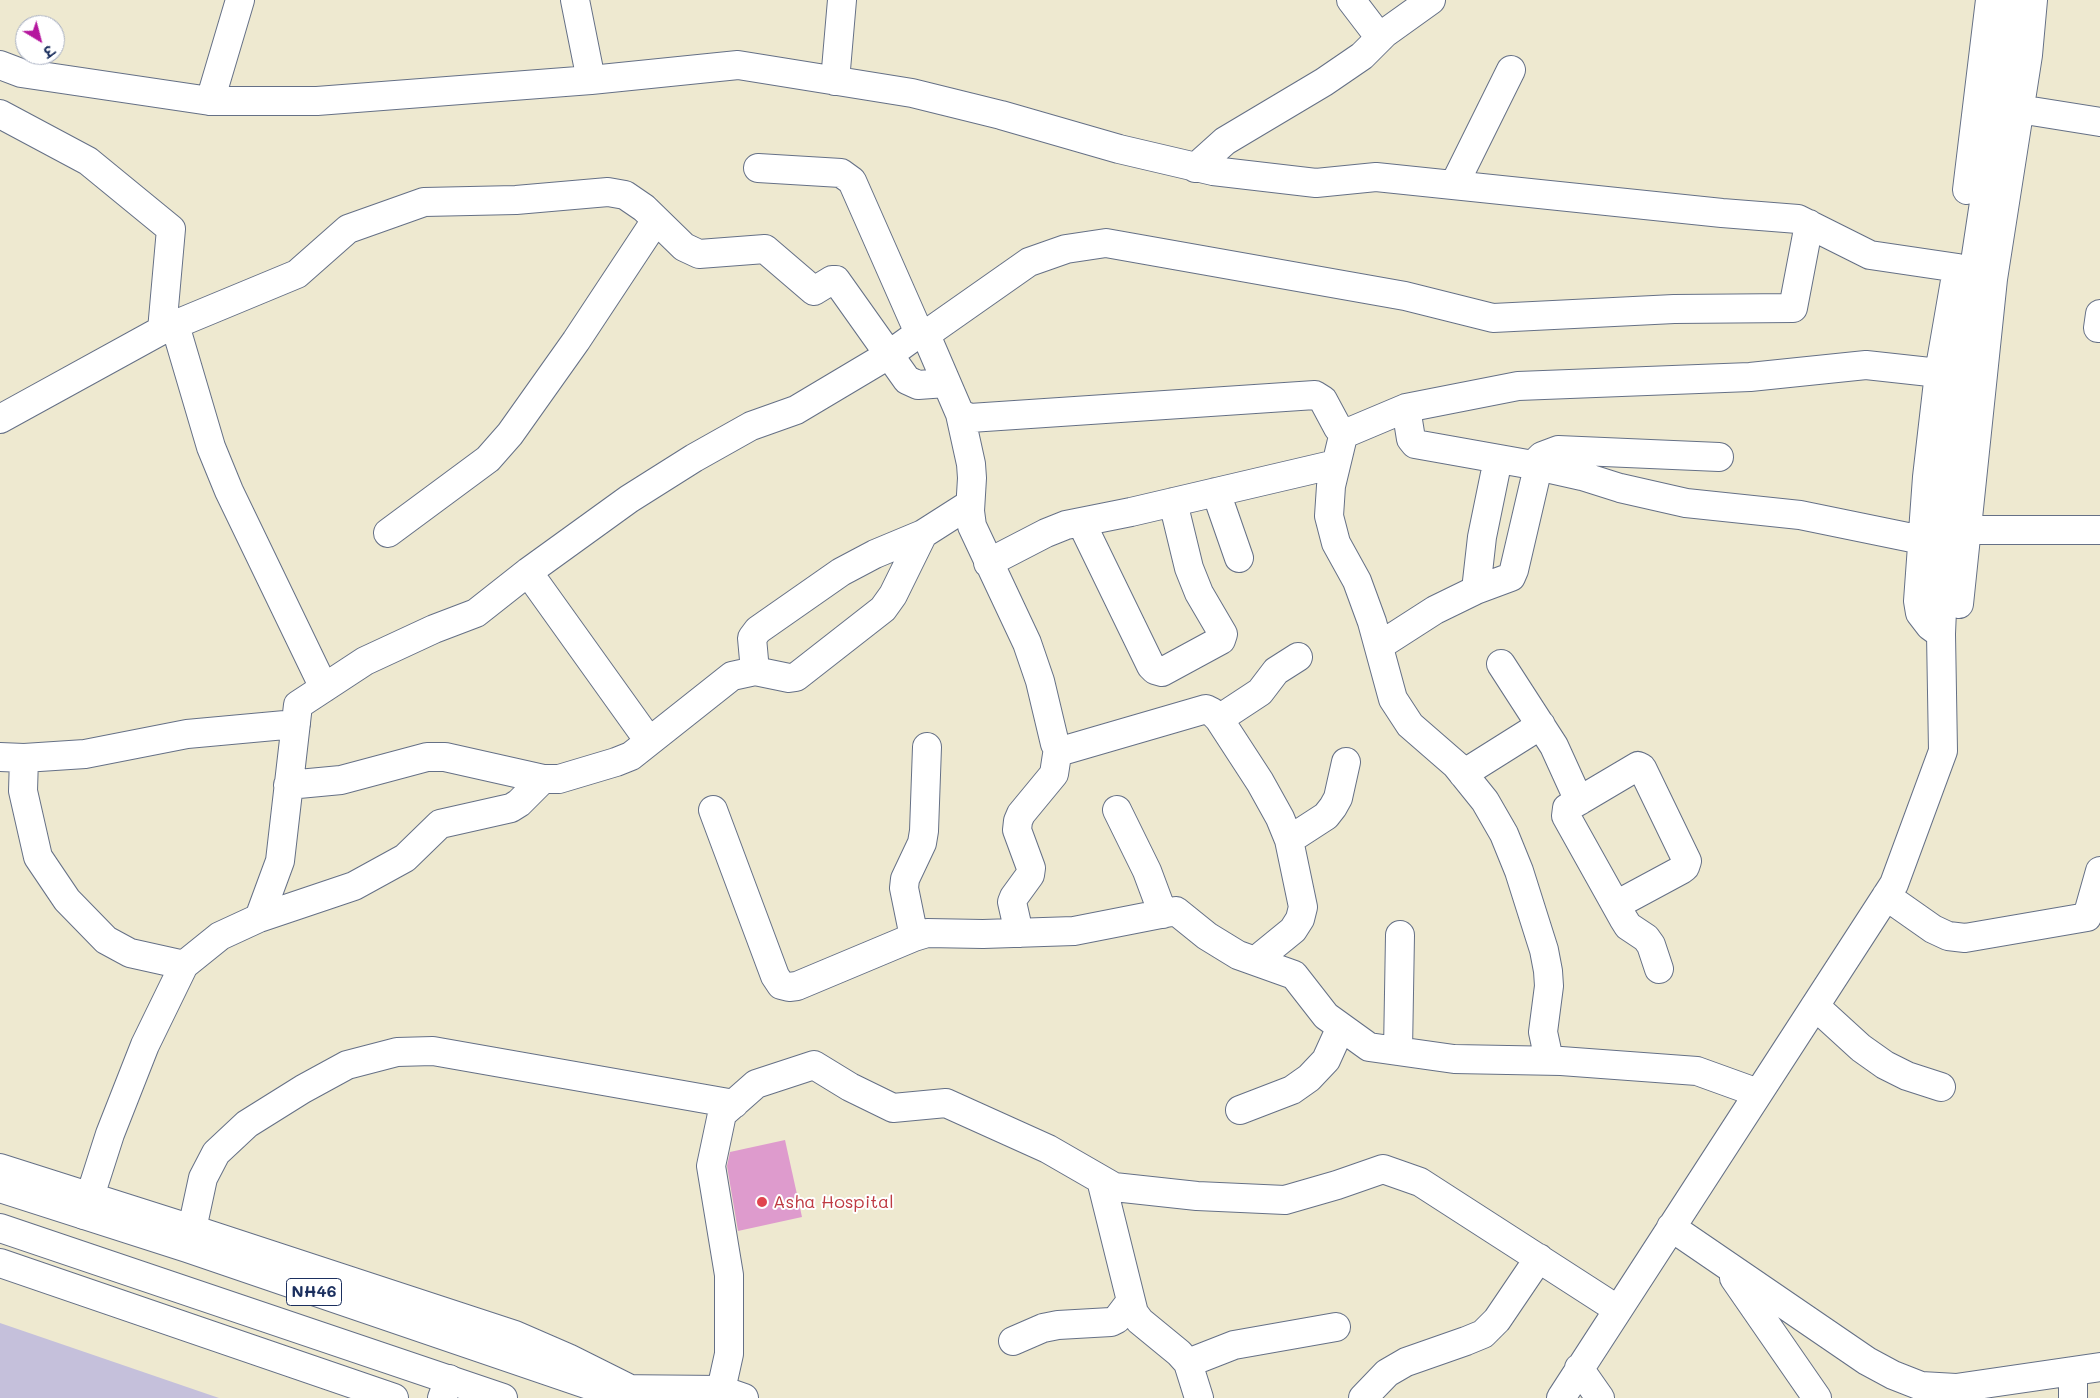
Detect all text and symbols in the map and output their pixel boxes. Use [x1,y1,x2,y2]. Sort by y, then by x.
north arrow [15,15,65,65]
text: उ [39,41,58,62]
place label: Asha Hospital [773,1191,894,1213]
marker: Asha Hospital [755,1195,769,1209]
road number: NH46 [286,1278,342,1305]

